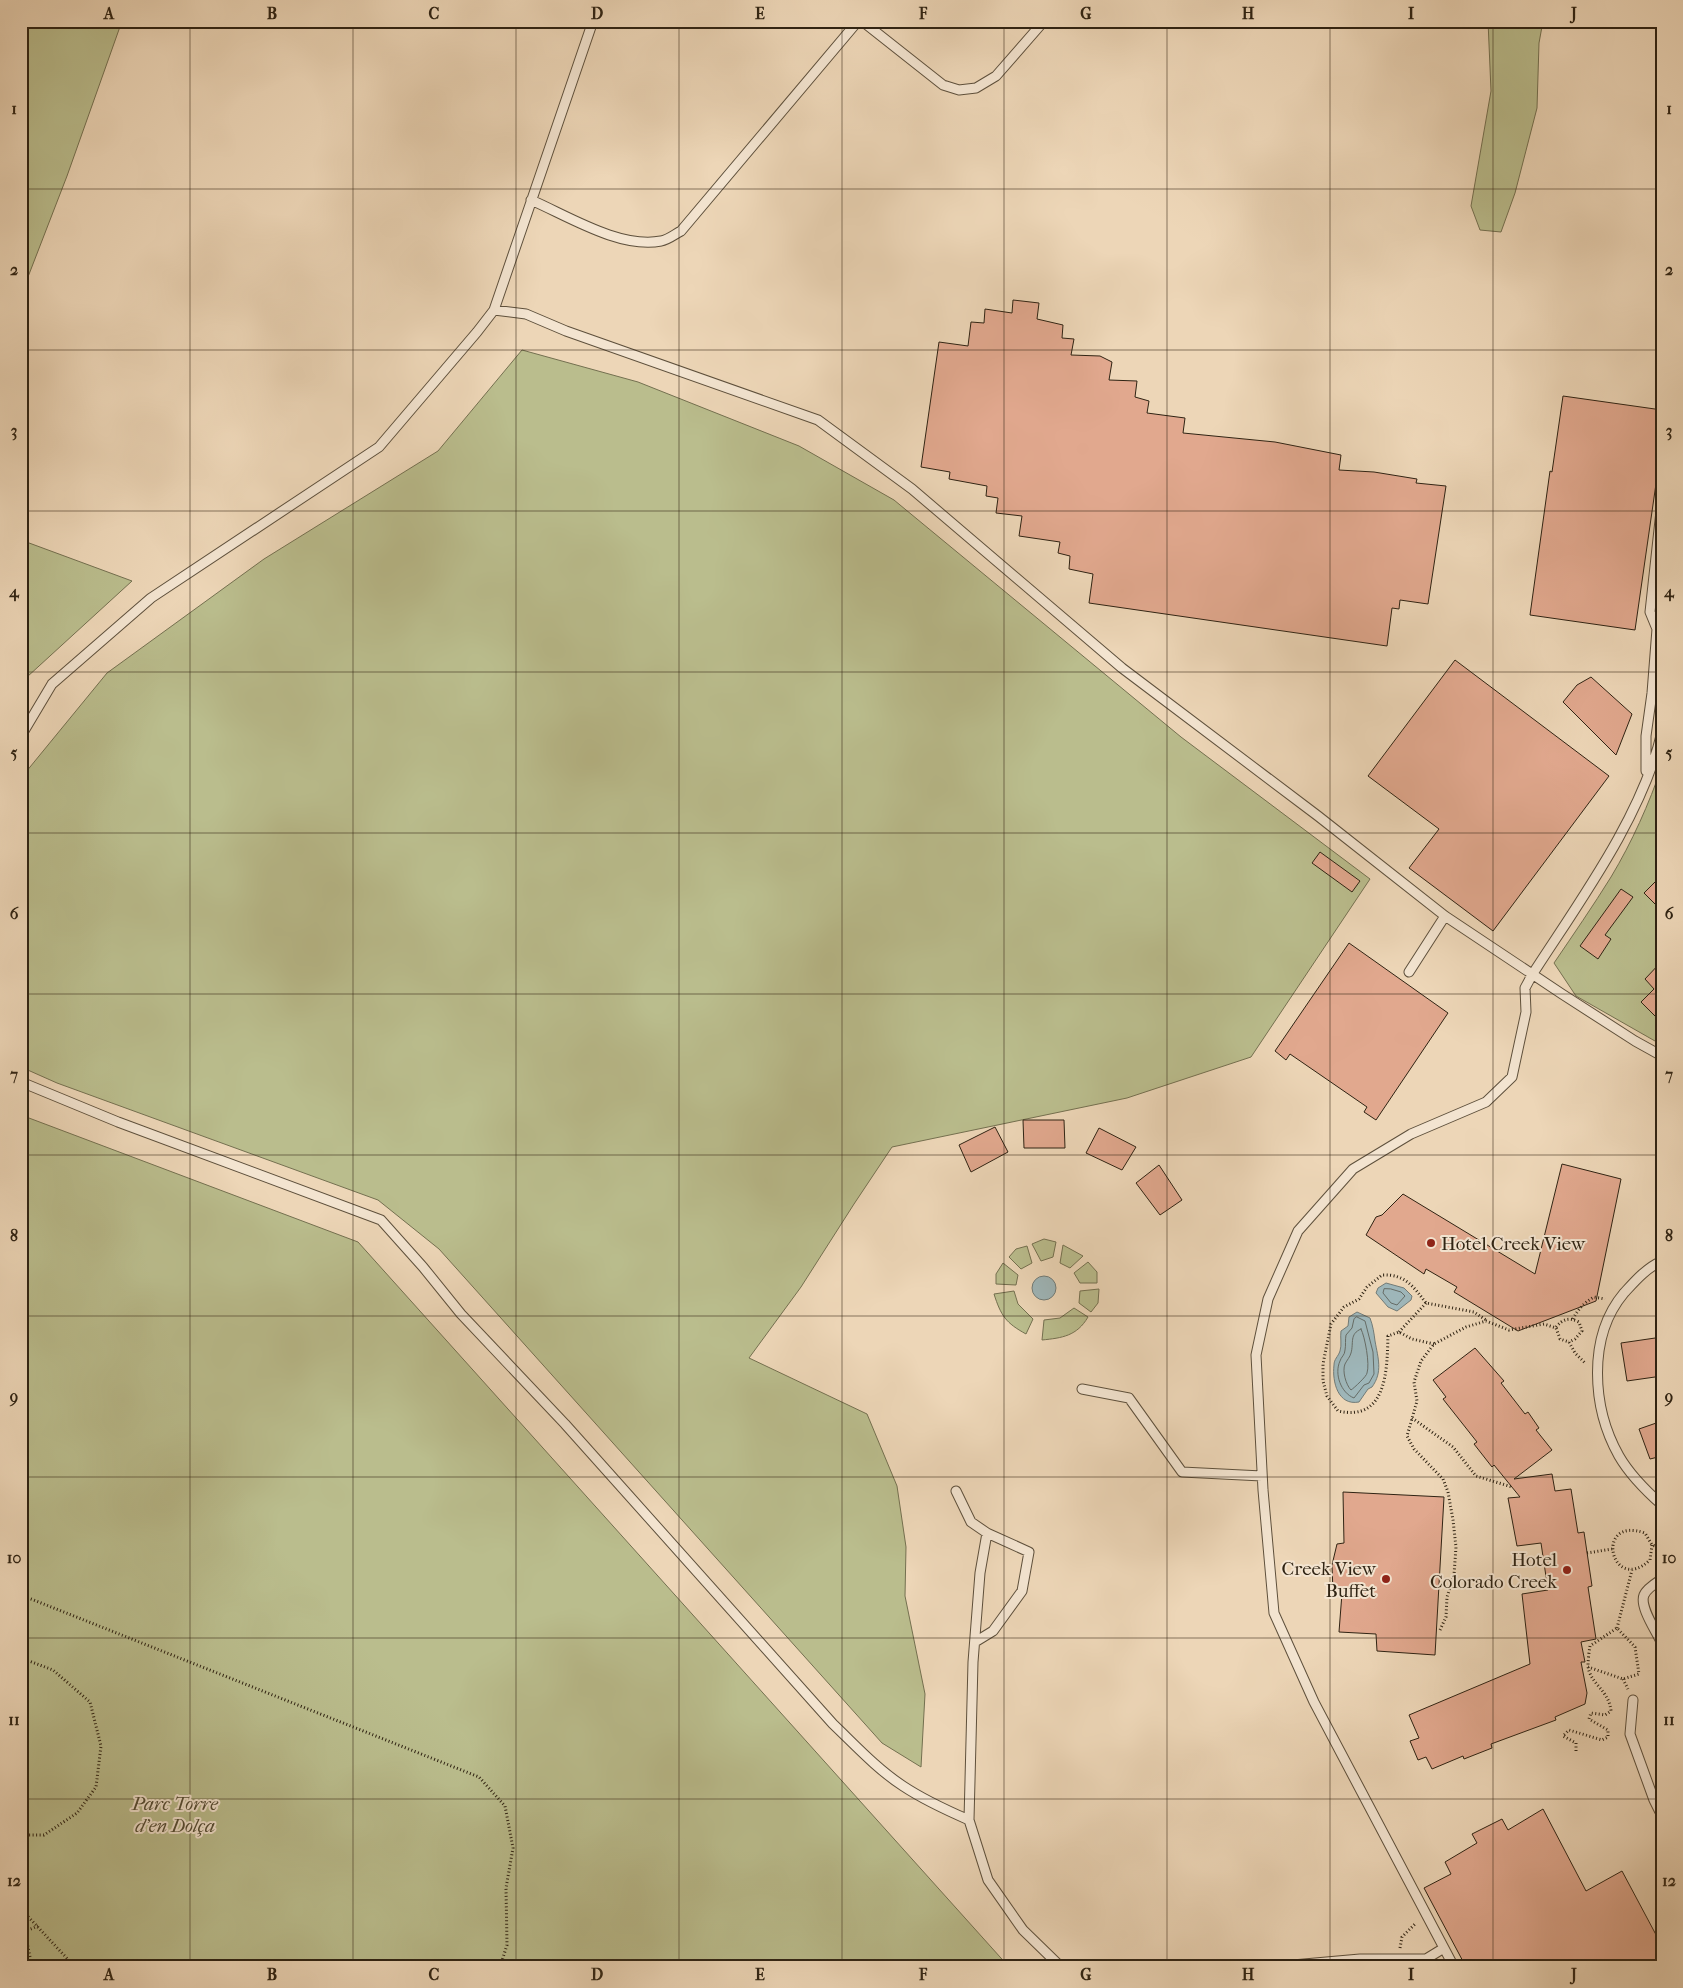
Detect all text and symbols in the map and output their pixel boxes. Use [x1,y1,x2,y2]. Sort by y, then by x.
text: A [103,4,115,23]
text: B [267,4,277,23]
text: C [429,4,440,23]
text: D [591,4,603,23]
text: E [755,4,765,23]
text: F [918,4,928,23]
text: G [1080,4,1092,23]
text: H [1242,4,1255,23]
text: I [1408,4,1415,23]
text: J [1569,4,1577,24]
text: 1 [11,99,17,118]
text: 1 [1666,99,1672,118]
text: 2 [10,260,18,279]
text: 2 [1665,260,1673,279]
text: 3 [11,421,17,441]
text: 3 [1666,421,1672,441]
text: 4 [8,582,20,602]
text: 4 [1663,582,1675,602]
text: 5 [11,743,18,762]
text: 5 [1666,743,1673,762]
text: 6 [10,904,19,923]
text: 6 [1665,904,1674,923]
text: 7 [9,1065,18,1084]
text: 7 [1664,1065,1673,1084]
text: 8 [10,1226,18,1245]
text: 8 [1665,1226,1673,1245]
place label: Hotel Creek View [1441,1233,1586,1255]
marker: Hotel Creek View [1425,1237,1437,1249]
text: 9 [9,1387,18,1407]
text: 9 [1664,1387,1673,1407]
text: 10 [7,1548,21,1567]
text: 10 [1662,1548,1676,1567]
place label: Hotel Colorado Creek [1430,1549,1557,1593]
place label: Creek View Buffet [1282,1558,1377,1602]
marker: Hotel Colorado Creek [1561,1564,1573,1576]
marker: Creek View Buffet [1380,1573,1392,1585]
text: 11 [8,1710,20,1729]
text: 11 [1663,1710,1675,1729]
park label: Parc Torre d'en Dolça [131,1793,219,1837]
text: 12 [7,1871,21,1890]
text: 12 [1662,1871,1676,1890]
text: A [103,1965,115,1984]
text: B [267,1965,277,1984]
text: C [429,1965,440,1984]
text: D [591,1965,603,1984]
text: E [755,1965,765,1984]
text: F [918,1965,928,1984]
text: G [1080,1965,1092,1984]
text: H [1242,1965,1255,1984]
text: I [1408,1965,1415,1984]
text: J [1569,1965,1577,1985]

